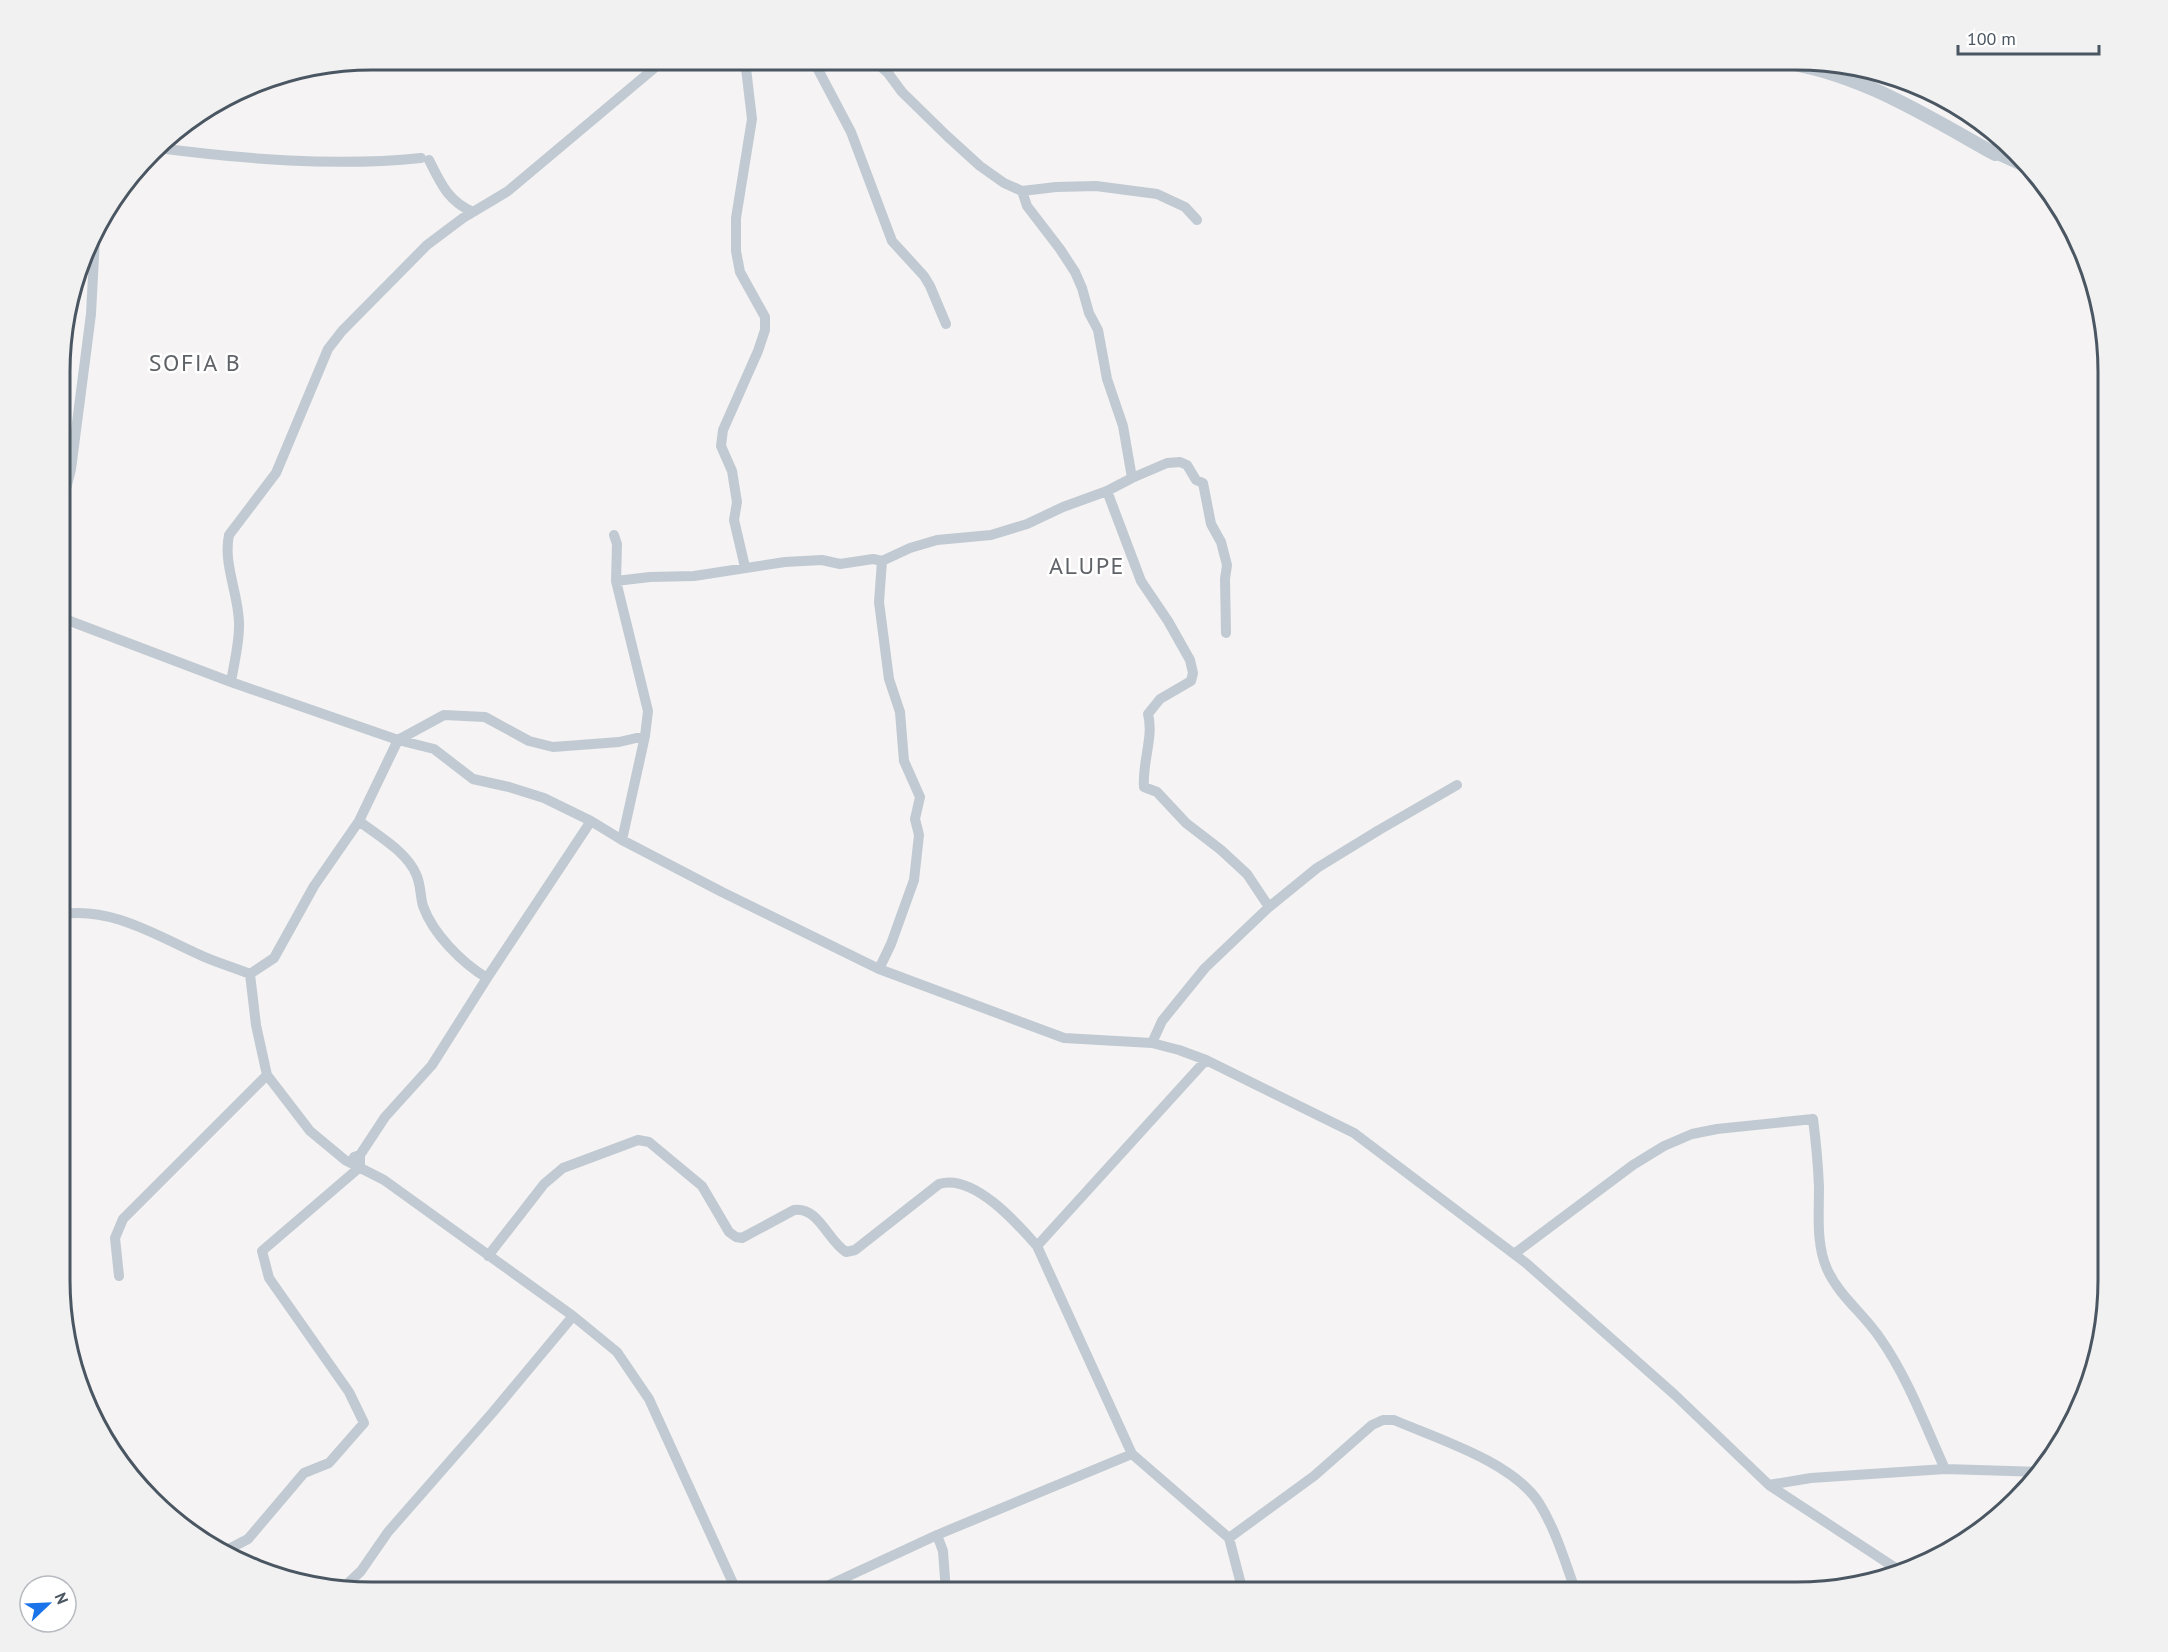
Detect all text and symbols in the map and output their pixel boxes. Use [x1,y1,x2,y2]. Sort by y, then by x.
scale bar [1958,18,2099,56]
text: 100 m [1967,27,2016,50]
district label: SOFIA B [149,347,241,378]
district label: ALUPE [1049,550,1125,581]
north arrow [18,1574,78,1634]
text: N [51,1589,73,1607]

